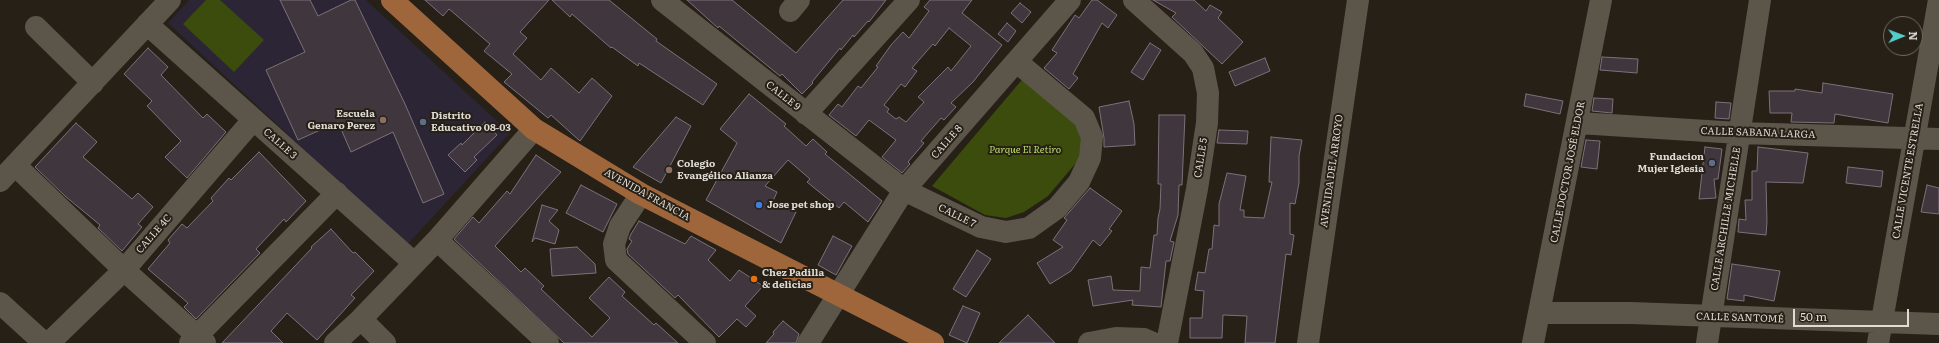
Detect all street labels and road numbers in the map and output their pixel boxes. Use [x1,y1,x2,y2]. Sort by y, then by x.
street label: CALLE 9 [763,79,803,113]
street label: CALLE DOCTOR JOSÉ ELDOR [1548,100,1588,244]
street label: CALLE VICENTE ESTRELLA [1890,102,1926,240]
street label: AVENIDA DEL ARROYO [1318,114,1346,228]
street label: CALLE 8 [929,123,965,161]
street label: CALLE SABANA LARGA [1700,125,1816,141]
street label: CALLE 3 [261,126,299,162]
street label: CALLE 5 [1192,137,1210,179]
street label: CALLE ARCHILLE MICHELLE [1709,146,1743,292]
street label: AVENIDA FRANCIA [602,166,692,224]
street label: CALLE 7 [936,202,978,230]
street label: CALLE 4C [134,212,174,256]
street label: CALLE SANTOMÉ [1696,310,1784,326]

